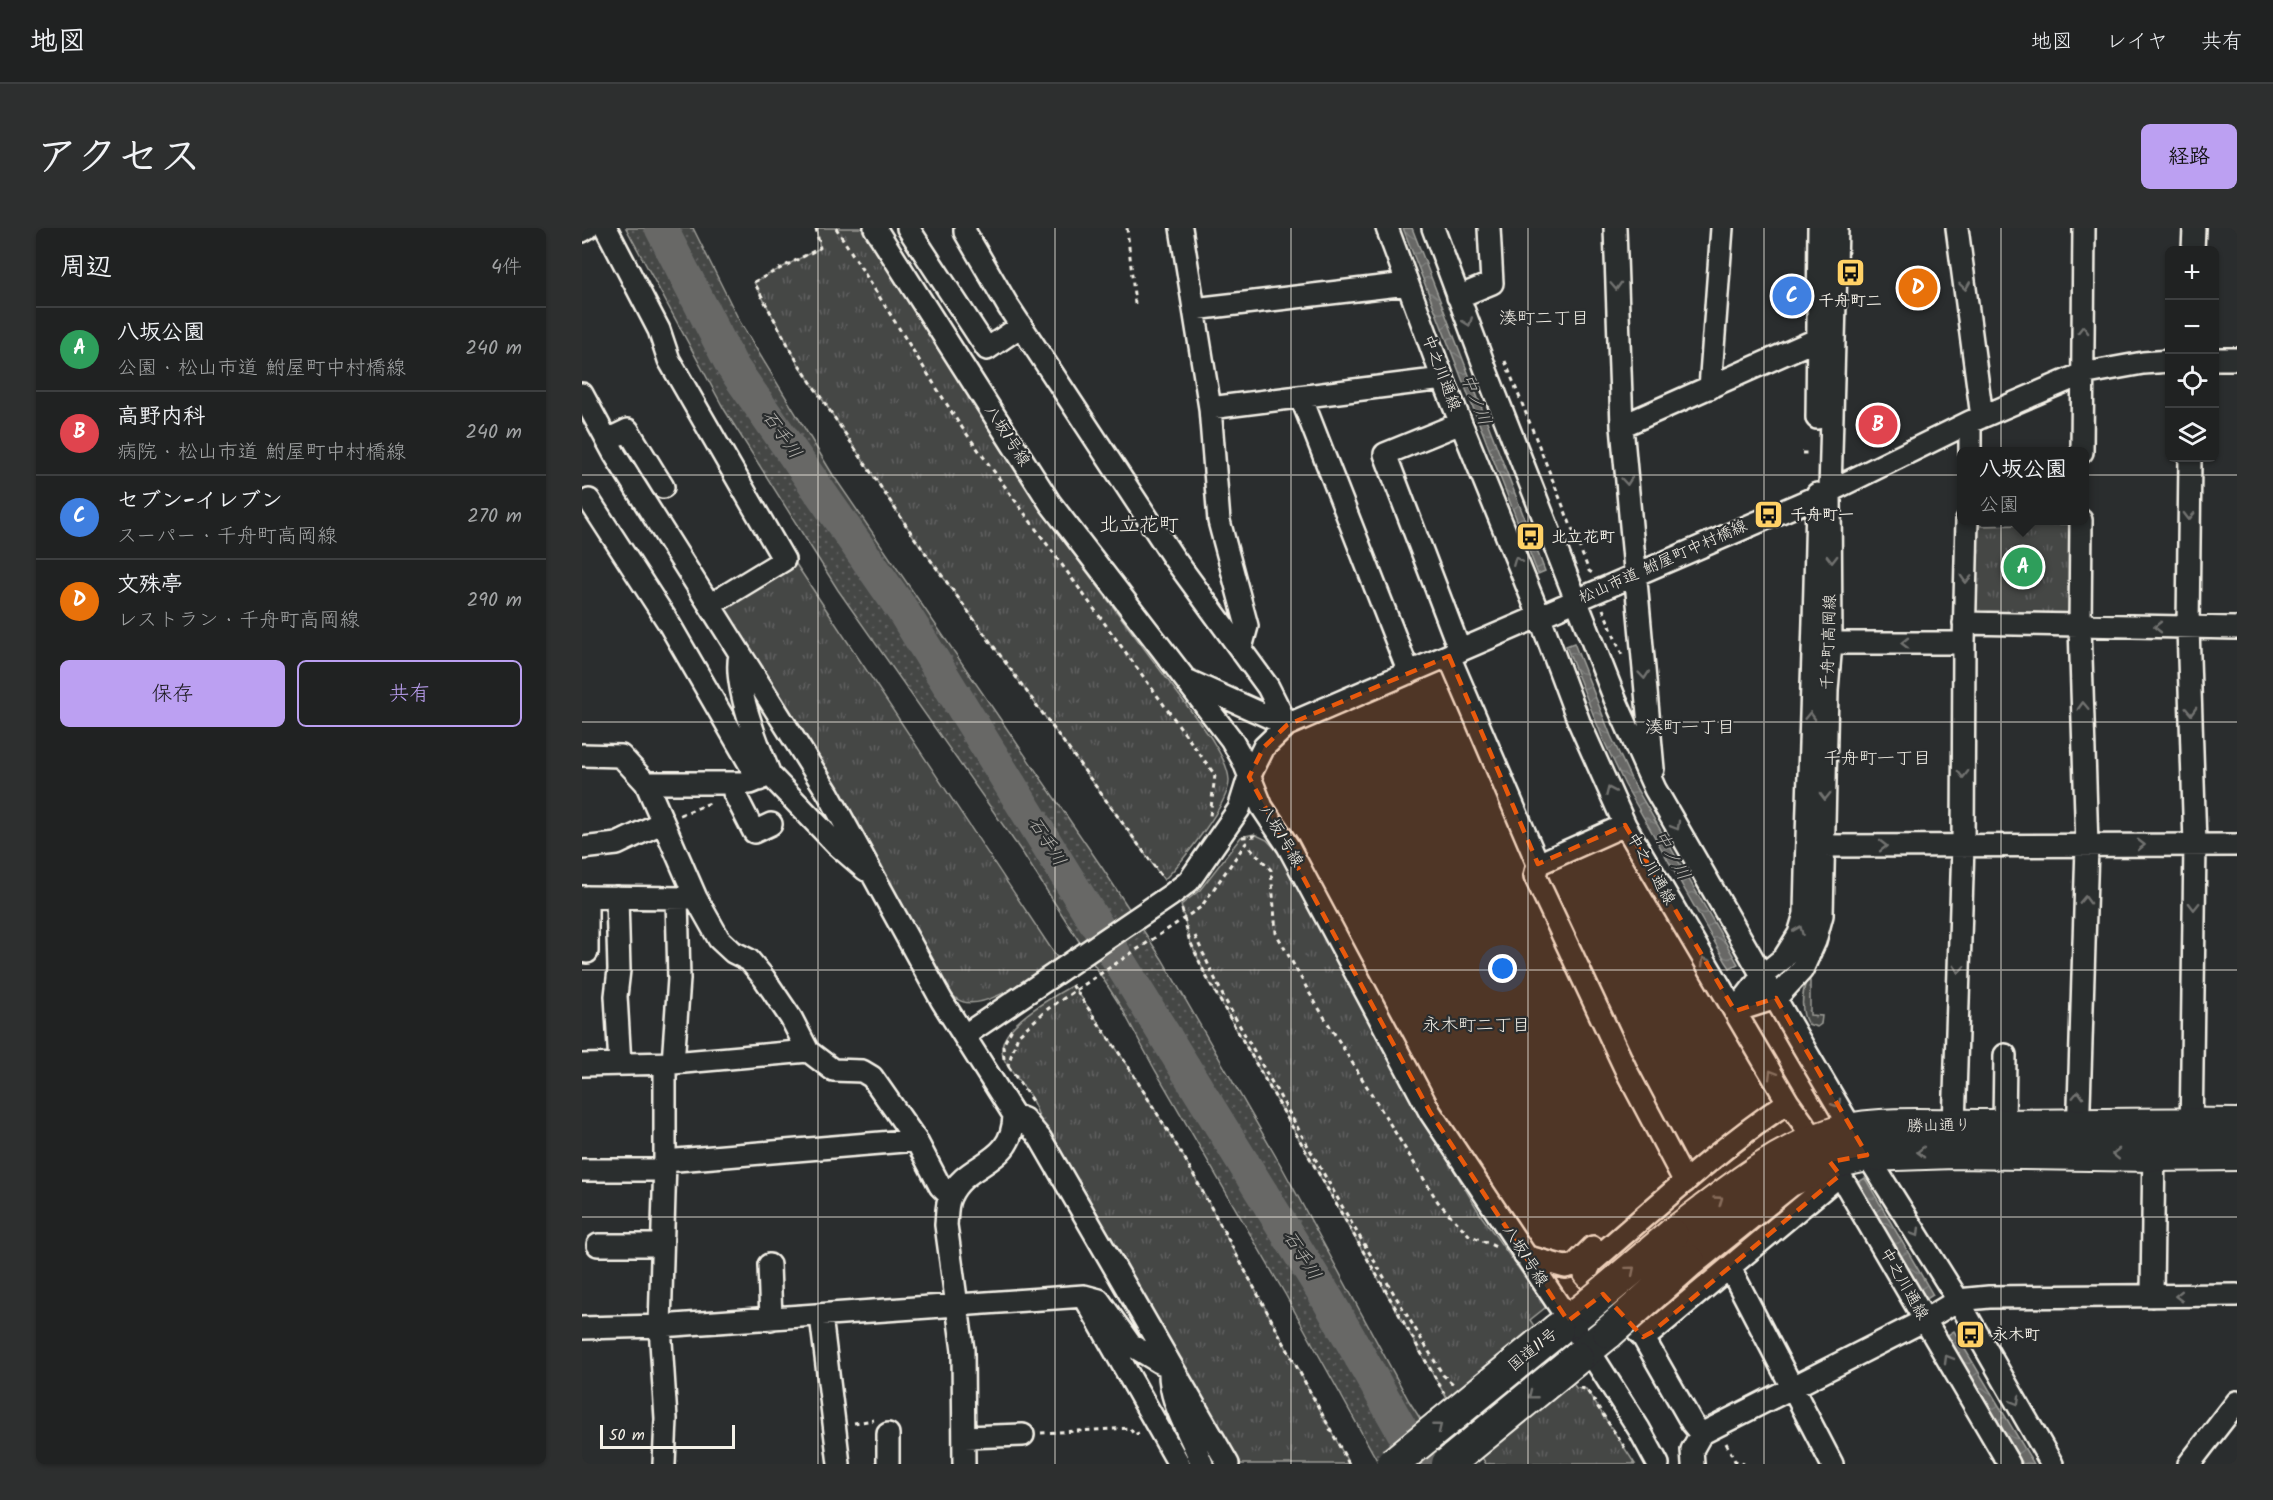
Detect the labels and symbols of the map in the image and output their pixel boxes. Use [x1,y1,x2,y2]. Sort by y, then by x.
bus stop icon: 千舟町二 [1834,257,1866,289]
pin: D [1898,266,1938,310]
pin: C [1772,274,1812,318]
one-way arrow [1958,281,1970,291]
one-way arrow [1609,282,1622,291]
place label: 千舟町二 [1818,289,1882,314]
district label: 湊町二丁目 [1499,305,1589,334]
one-way arrow [1461,316,1473,327]
one-way arrow [2077,326,2089,335]
street label: 中之川通線 [1415,331,1467,415]
water label: 中ノ川 [1452,370,1498,430]
street label: 八坂1号線 [978,400,1036,472]
pin: B [1858,402,1898,448]
water label: 石手川 [754,405,808,465]
one-way arrow [1620,477,1633,486]
bus stop icon: 千舟町一 [1753,499,1785,531]
place label: 千舟町一 [1790,503,1854,528]
district label: 北立花町 [1099,510,1179,542]
one-way arrow [2183,511,2196,520]
street label: 松山市道 鮒屋町中村橋線 [1575,513,1751,611]
bus stop icon: 北立花町 [1514,521,1546,553]
place label: 北立花町 [1551,525,1615,550]
pin: A [2004,544,2042,590]
one-way arrow [1826,555,1838,564]
one-way arrow [1512,556,1524,567]
one-way arrow [1959,574,1972,583]
street label: 千舟町高岡線 [1815,594,1843,690]
one-way arrow [2153,621,2162,633]
one-way arrow [1901,637,1910,649]
one-way arrow [1637,671,1650,680]
one-way arrow [2077,701,2089,710]
one-way arrow [2185,706,2197,715]
one-way arrow [1804,711,1817,720]
district label: 湊町一丁目 [1645,714,1735,743]
district label: 千舟町一丁目 [1823,745,1931,774]
one-way arrow [1957,769,1969,778]
one-way arrow [1605,786,1617,797]
one-way arrow [1819,792,1831,801]
street label: 八坂1号線 [1253,800,1309,872]
water label: 石手川 [1019,811,1073,873]
one-way arrow [1669,820,1680,830]
water label: 中ノ川 [1645,825,1697,887]
street label: 中之川通線 [1620,828,1682,910]
one-way arrow [2136,839,2145,852]
one-way arrow [1878,840,1887,852]
one-way arrow [2079,896,2092,905]
one-way arrow [2188,901,2200,910]
one-way arrow [1792,926,1804,937]
your location [1488,954,1517,983]
one-way arrow [1701,957,1712,967]
one-way arrow [1952,964,1965,973]
district label: 永木町二丁目 [1422,1012,1530,1041]
one-way arrow [1768,1070,1779,1080]
one-way arrow [2072,1091,2084,1100]
one-way arrow [1830,1098,1842,1108]
street label: 勝山通り [1907,1113,1971,1139]
one-way arrow [1916,1146,1925,1159]
one-way arrow [2111,1148,2120,1161]
one-way arrow [1712,1197,1723,1208]
street label: 八坂1号線 [1496,1220,1554,1292]
water label: 石手川 [1274,1225,1328,1287]
one-way arrow [1909,1226,1920,1237]
street label: 中之川通線 [1873,1243,1935,1325]
one-way arrow [1624,1266,1635,1277]
one-way arrow [2174,1290,2183,1302]
bus stop icon: 永木町 [1955,1319,1987,1351]
street label: 国道11号 [1503,1322,1563,1378]
place label: 永木町 [1992,1323,2040,1348]
one-way arrow [1944,1355,1955,1365]
one-way arrow [1528,1388,1539,1399]
one-way arrow [2008,1395,2020,1405]
scale bar [600,1422,735,1450]
one-way arrow [1432,1423,1443,1434]

